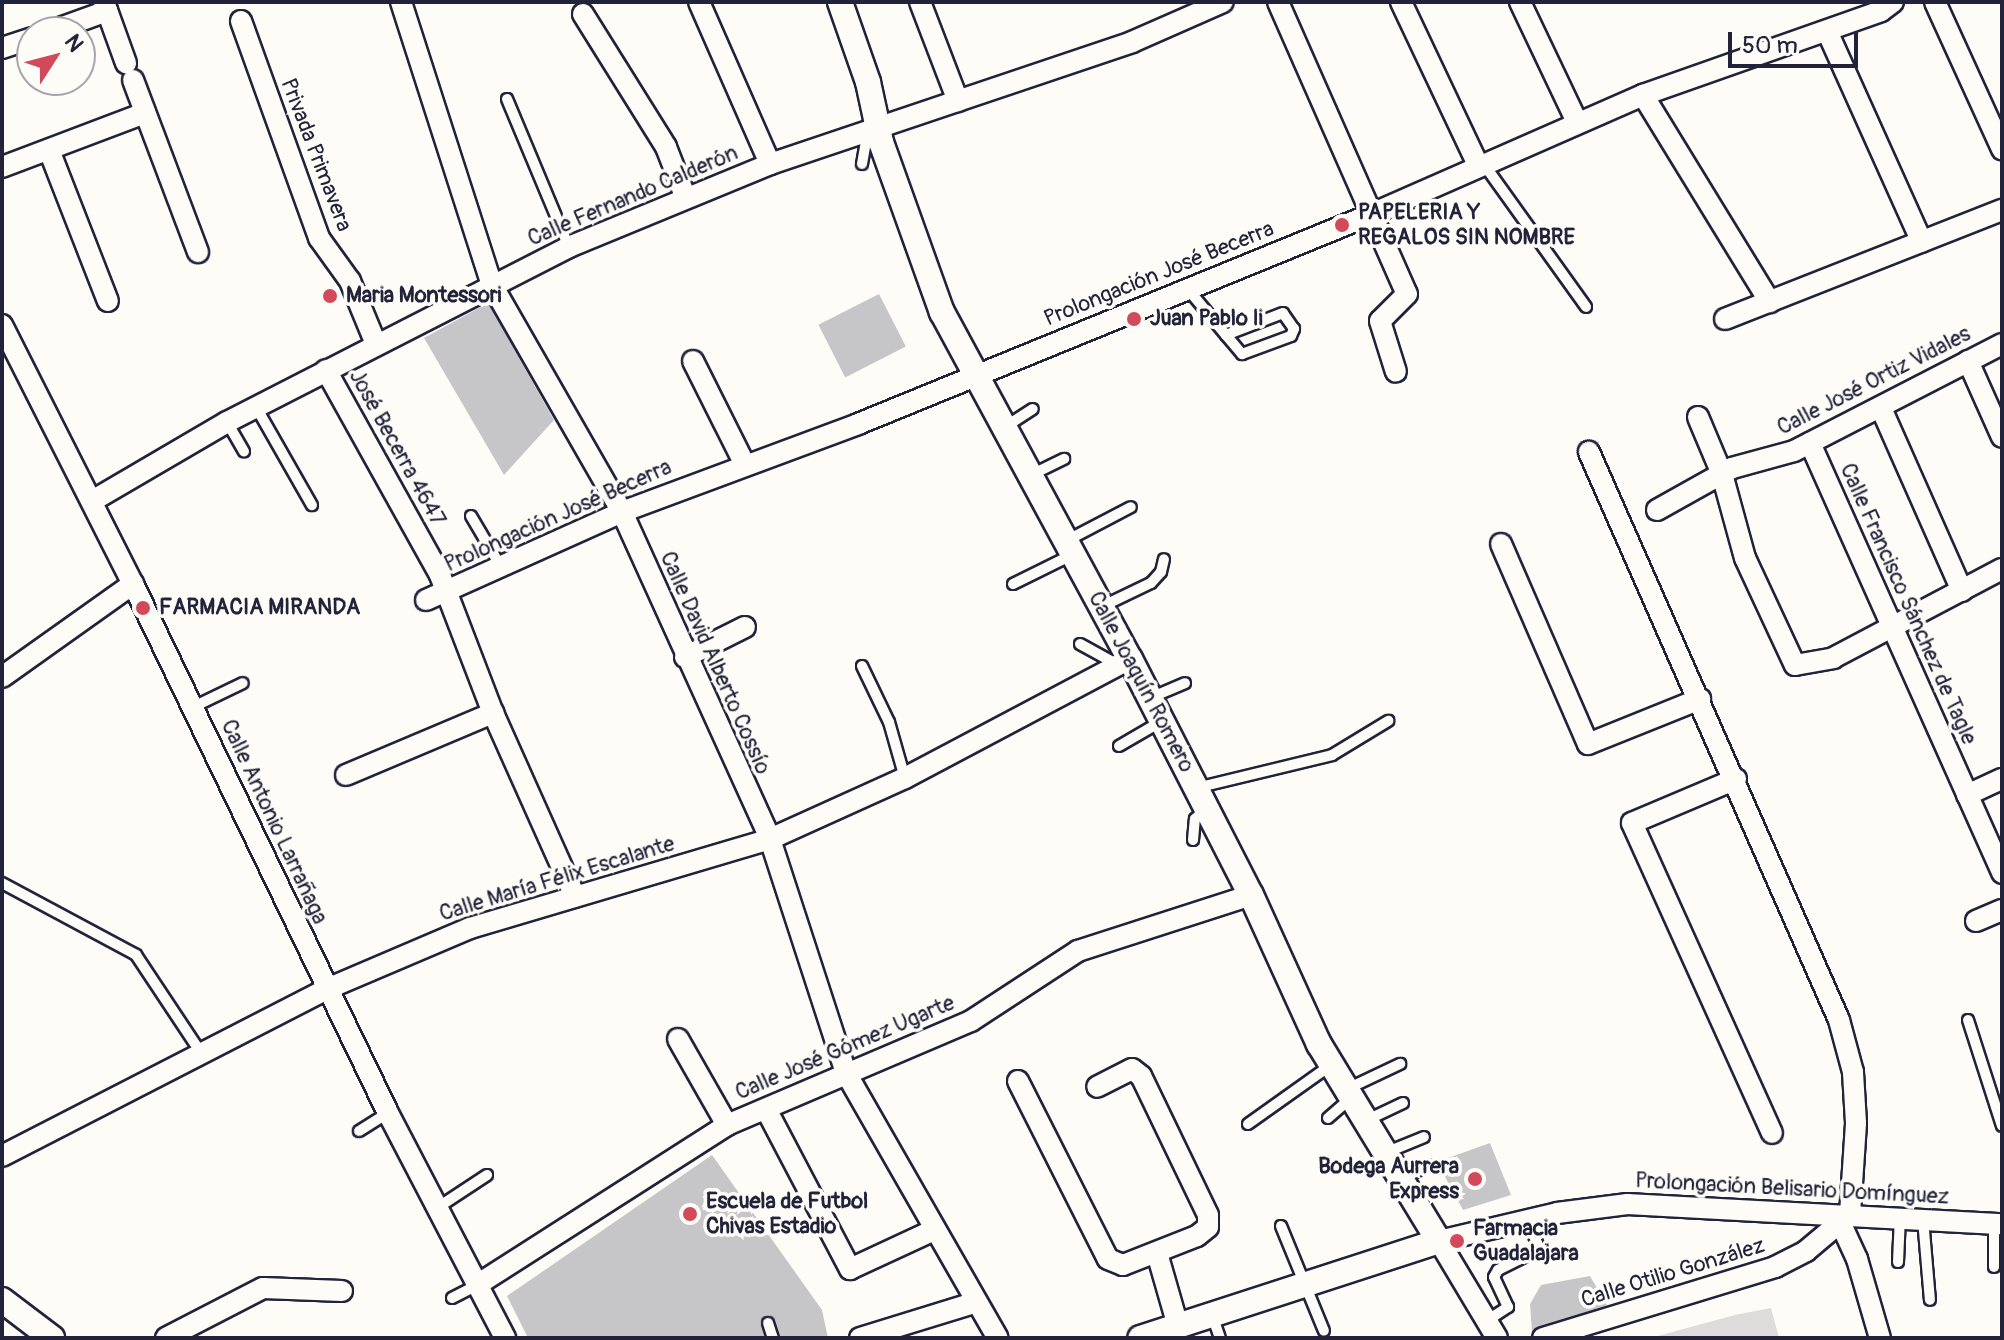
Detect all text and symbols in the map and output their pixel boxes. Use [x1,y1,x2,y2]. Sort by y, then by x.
north arrow [16,16,96,96]
scale bar [1732,16,1862,66]
text: N [58,29,89,57]
text: 50 m [1742,31,1798,60]
street label: Privada Primavera [275,75,357,235]
street label: Calle Fernando Calderón [524,140,742,252]
place label: PAPELERIA Y REGALOS SIN NOMBRE [1358,199,1575,250]
street label: Prolongación José Becerra [1040,216,1278,332]
marker: PAPELERIA Y REGALOS SIN NOMBRE [1333,216,1351,234]
place label: Maria Montessori [346,283,501,309]
marker: Maria Montessori [321,287,339,305]
place label: Juan Pablo Ii [1150,306,1263,332]
marker: Juan Pablo Ii [1125,310,1143,328]
street label: Calle José Ortiz Vidales [1773,321,1975,441]
street label: José Becerra 4647 [343,365,451,531]
street label: Prolongación José Becerra [440,454,676,578]
street label: Calle Francisco Sánchez de Tagle [1834,459,1982,749]
street label: Calle David Alberto Cossío [654,548,776,778]
street label: Calle Joaquín Romero [1082,587,1200,777]
place label: FARMACIA MIRANDA [159,595,360,621]
marker: FARMACIA MIRANDA [134,599,152,617]
street label: Calle Antonio Larrañaga [215,716,333,928]
street label: Calle María Félix Escalante [436,831,678,927]
street label: Calle José Gómez Ugarte [732,990,958,1106]
place label: Bodega Aurrera Express [1318,1153,1459,1204]
street label: Prolongación Belisario Domínguez [1634,1168,1950,1210]
marker: Bodega Aurrera Express [1466,1170,1484,1188]
place label: Escuela de Futbol Chivas Estadio [706,1188,868,1240]
marker: Escuela de Futbol Chivas Estadio [681,1205,699,1223]
place label: Farmacia Guadalajara [1473,1215,1579,1266]
marker: Farmacia Guadalajara [1448,1232,1466,1250]
street label: Calle Otilio González [1578,1233,1768,1313]

